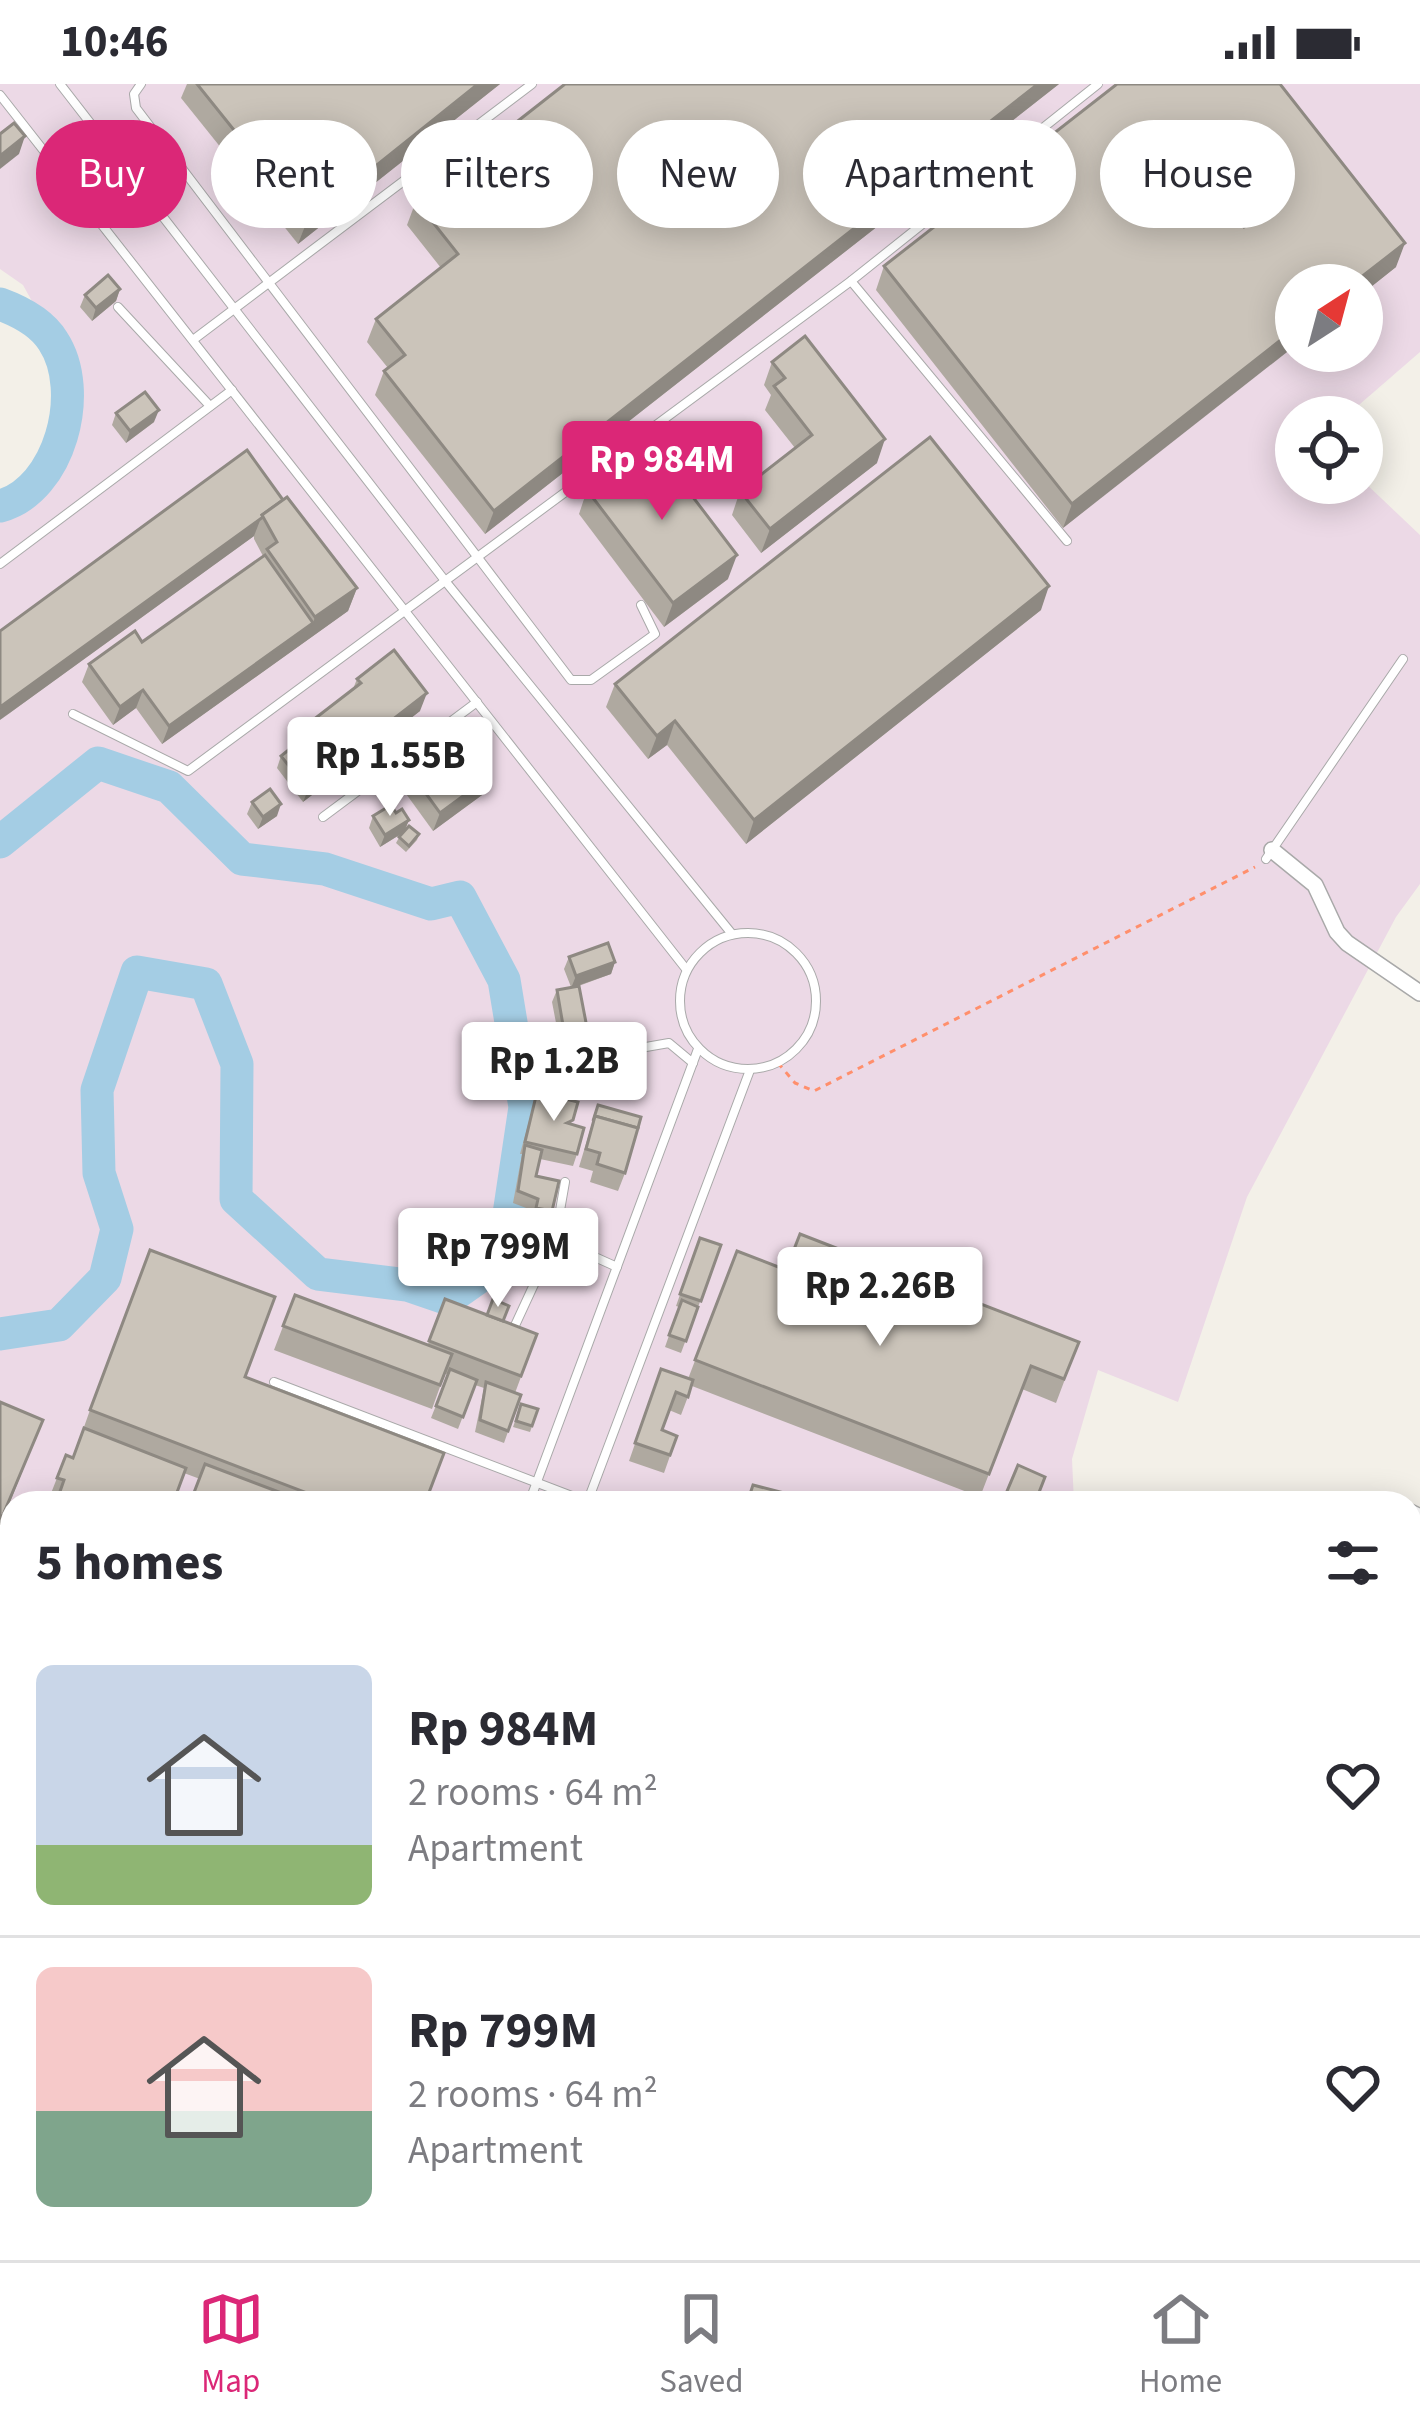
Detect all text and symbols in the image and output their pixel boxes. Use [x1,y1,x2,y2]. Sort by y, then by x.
text: 10:46 [60,10,169,74]
chip: Buy [36,120,187,228]
chip: Rent [211,120,377,228]
chip: Filters [401,120,593,228]
chip: New [617,120,779,228]
chip: Apartment [803,120,1076,228]
chip: House [1100,120,1295,228]
north arrow [1275,264,1383,372]
map controls [1275,264,1383,504]
button: locate [1275,396,1383,504]
pin: Rp 984M [551,421,773,523]
text: Rp 984M [589,432,735,488]
pin: Rp 1.55B [266,717,514,819]
text: Rp 1.55B [314,728,466,784]
pin: Rp 1.2B [443,1022,665,1124]
text: Rp 1.2B [489,1033,619,1089]
pin: Rp 799M [387,1208,609,1310]
text: Rp 799M [425,1219,571,1275]
pin: Rp 2.26B [756,1247,1004,1349]
text: Rp 2.26B [804,1258,956,1314]
text: 5 homes [36,1527,223,1599]
icon: filters [1320,1530,1386,1596]
text: Rp 984M [408,1693,598,1765]
icon: home [132,1713,276,1857]
icon: heart [1320,1752,1386,1818]
text: 2 rooms · 64 m² [408,1765,658,1821]
text: Apartment [408,1821,583,1877]
text: Rp 799M [408,1995,598,2067]
icon: home [132,2015,276,2159]
icon: heart [1320,2054,1386,2120]
text: 2 rooms · 64 m² [408,2067,658,2123]
text: Apartment [408,2123,583,2179]
tab: Map [198,2286,264,2405]
tab: Saved [659,2286,744,2405]
tab: Home [1139,2286,1222,2405]

